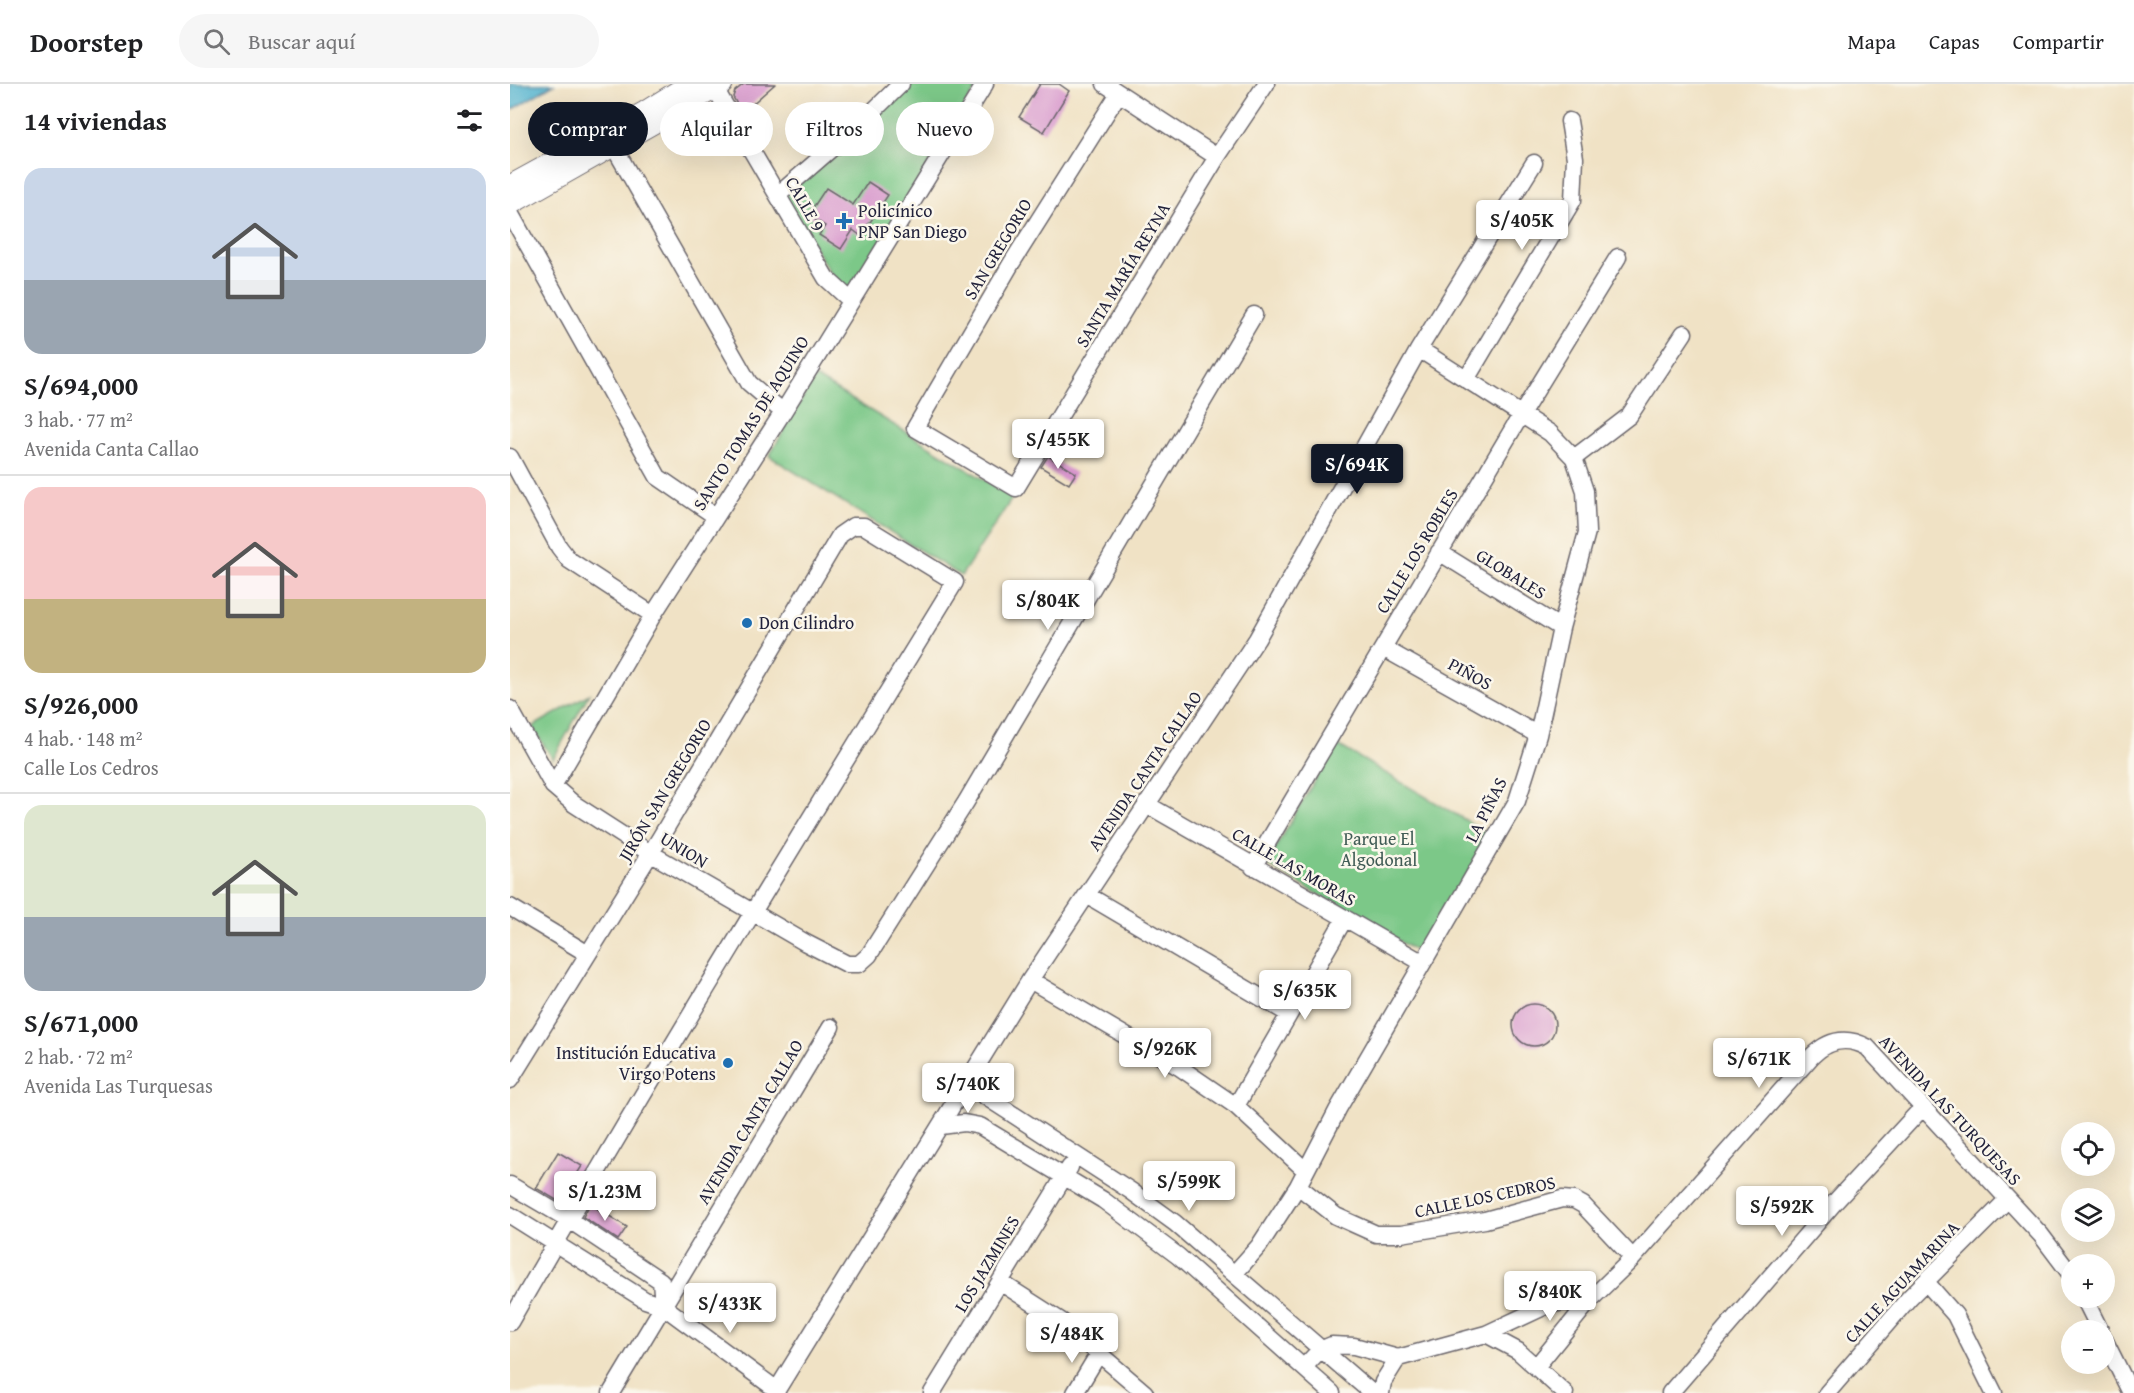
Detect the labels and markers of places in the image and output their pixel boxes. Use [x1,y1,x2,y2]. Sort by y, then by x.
place label: Policínico PNP San Diego [858,197,967,245]
pin: S/405K [1473,200,1571,251]
marker: Policínico PNP San Diego [835,212,853,230]
pin: S/455K [1009,419,1107,470]
pin: S/694K [1308,444,1406,495]
pin: S/804K [999,580,1097,631]
place label: Don Cilindro [759,609,854,636]
marker: Don Cilindro [740,616,754,630]
pin: S/635K [1256,970,1354,1021]
pin: S/926K [1116,1028,1214,1079]
pin: S/671K [1710,1038,1808,1089]
place label: Institución Educativa Virgo Potens [556,1039,716,1087]
marker: Institución Educativa Virgo Potens [721,1056,735,1070]
pin: S/740K [919,1063,1017,1114]
pin: S/599K [1140,1161,1238,1212]
pin: S/1.23M [550,1171,660,1222]
pin: S/592K [1733,1186,1831,1237]
pin: S/840K [1501,1271,1599,1322]
pin: S/433K [681,1283,779,1334]
pin: S/484K [1023,1313,1121,1364]

